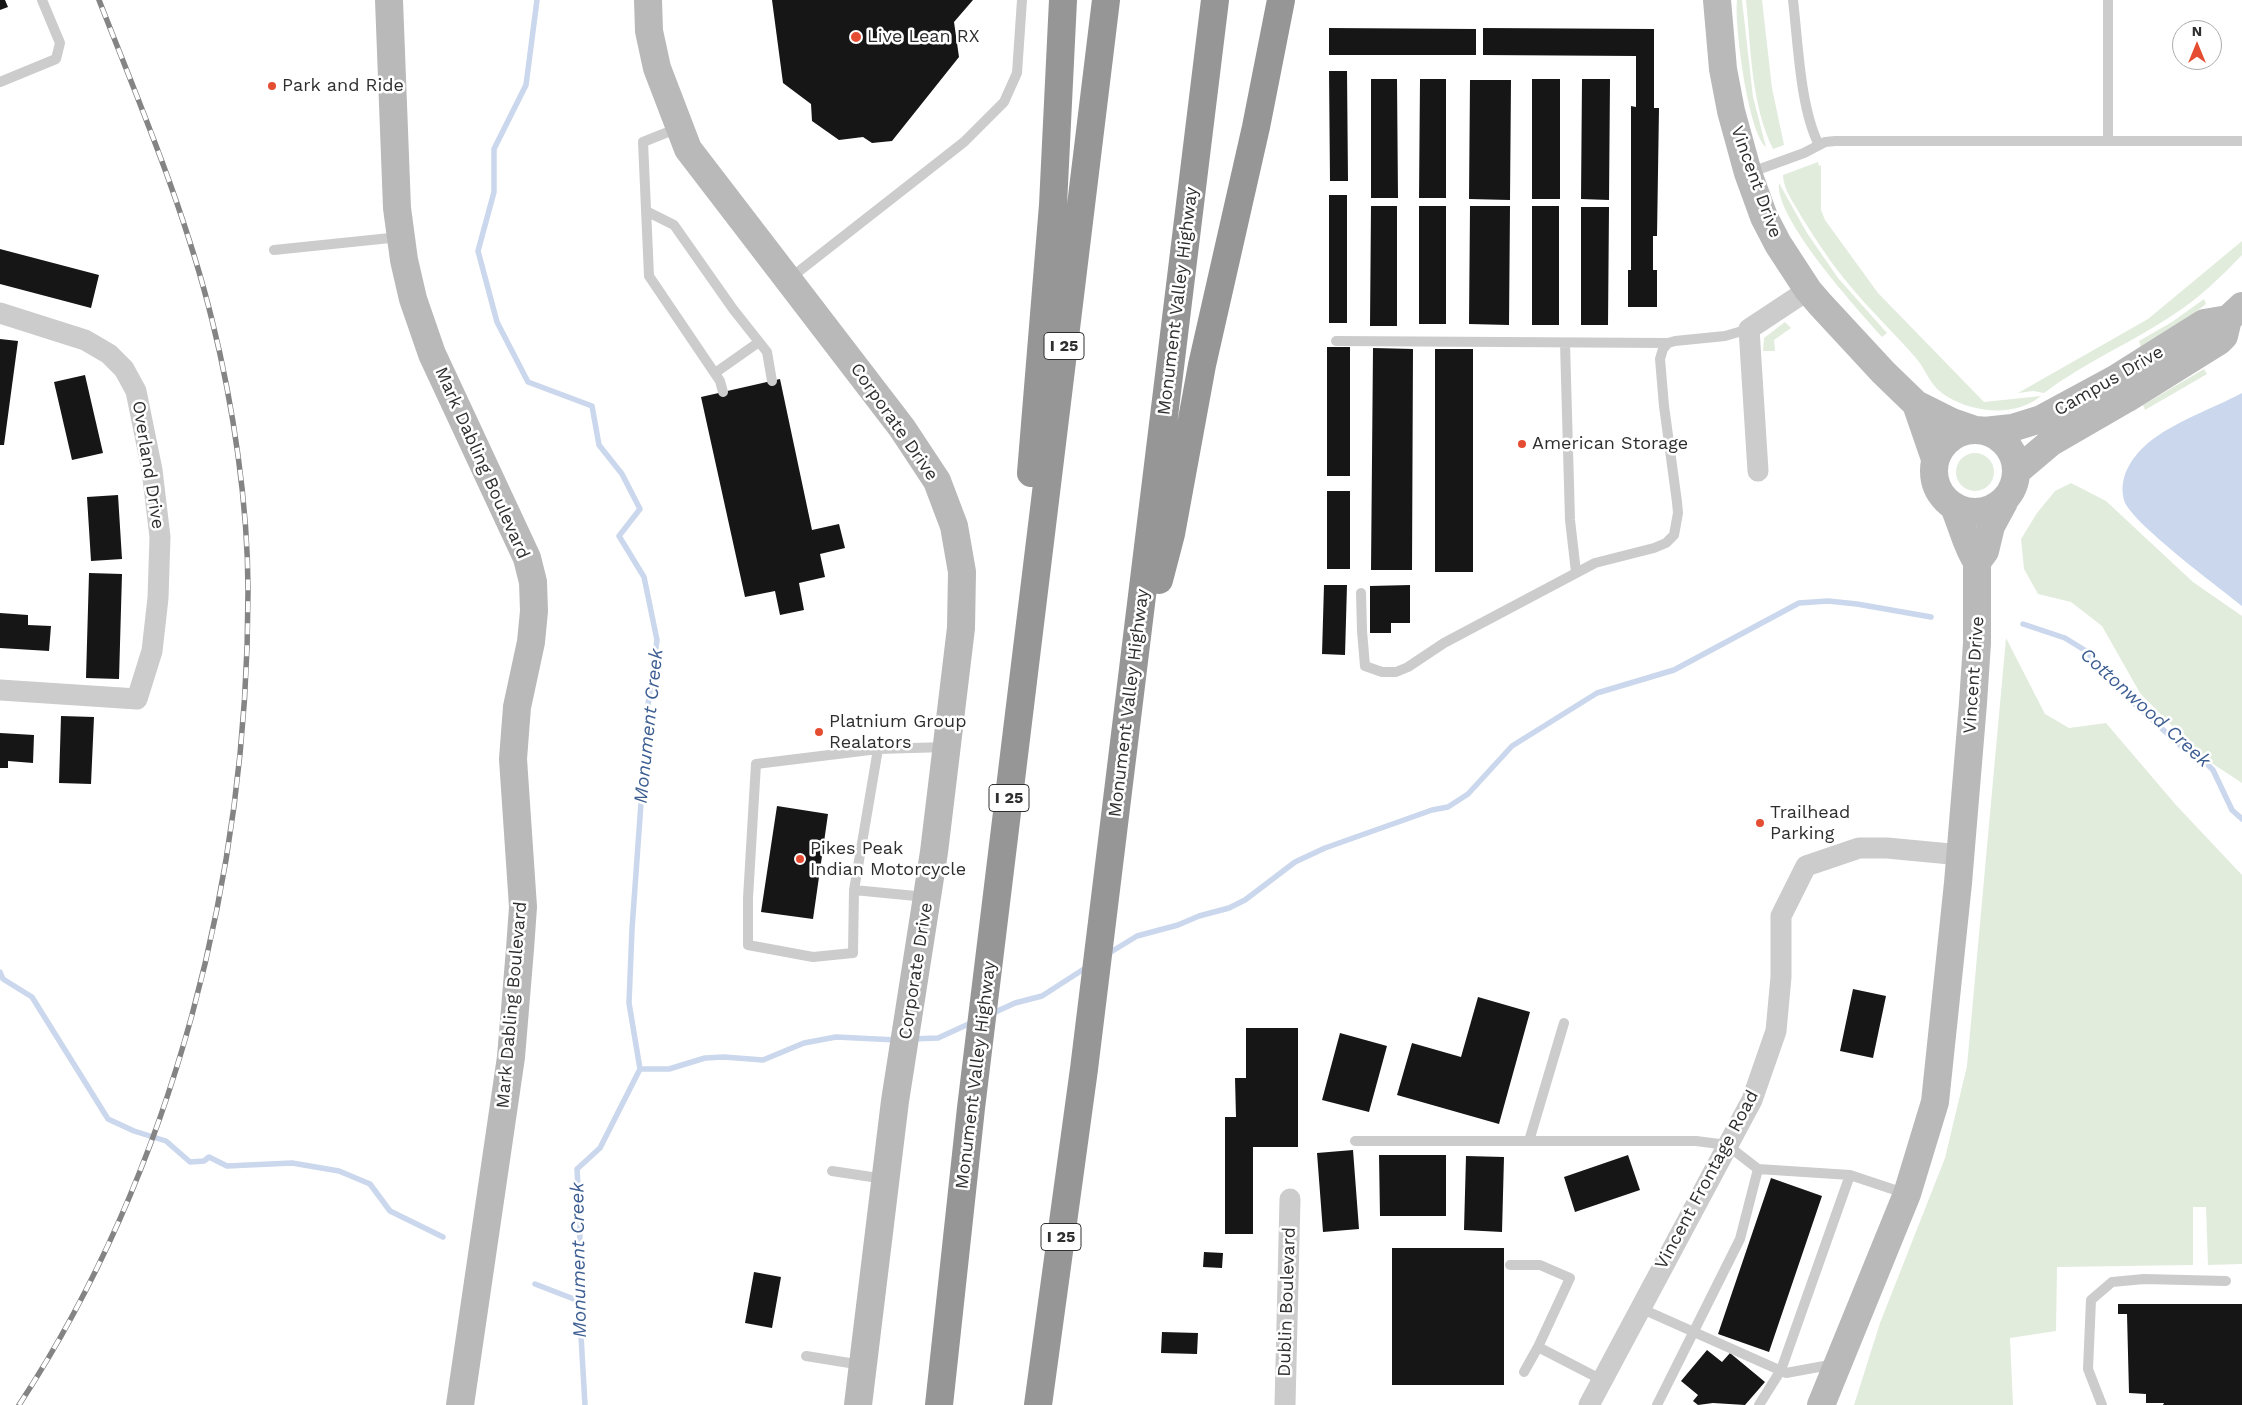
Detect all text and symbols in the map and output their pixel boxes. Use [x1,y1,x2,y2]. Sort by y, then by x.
north arrow [2172,20,2222,70]
text: N [2192,23,2202,39]
place label: Live Lean RX [867,26,980,48]
marker: Live Lean RX [849,30,863,44]
place label: Park and Ride [282,75,404,97]
marker: Park and Ride [266,80,278,92]
street label: Vincent Drive [1726,123,1786,241]
street label: Monument Valley Highway [1153,186,1203,416]
road number: I 25 [1044,332,1084,360]
street label: Campus Drive [2051,341,2167,421]
street label: Corporate Drive [845,359,943,485]
street label: Mark Dabling Boulevard [430,364,534,562]
street label: Overland Drive [127,399,169,531]
place label: American Storage [1532,433,1688,455]
marker: American Storage [1516,438,1528,450]
street label: Monument Valley Highway [1104,588,1154,818]
street label: Vincent Drive [1959,616,1989,734]
water label: Cottonwood Creek [2075,643,2215,773]
water label: Monument Creek [630,647,668,805]
place label: Platnium Group Realators [829,711,966,754]
marker: Platnium Group Realators [813,726,825,738]
road number: I 25 [989,784,1029,811]
place label: Trailhead Parking [1770,802,1850,844]
marker: Trailhead Parking [1754,817,1766,829]
place label: Pikes Peak Indian Motorcycle [810,838,966,881]
marker: Pikes Peak Indian Motorcycle [794,853,806,865]
street label: Mark Dabling Boulevard [492,901,532,1109]
street label: Corporate Drive [895,901,937,1041]
street label: Monument Valley Highway [951,960,1001,1190]
street label: Vincent Frontage Road [1651,1087,1763,1273]
water label: Monument Creek [566,1182,592,1338]
road number: I 25 [1041,1224,1081,1250]
street label: Dublin Boulevard [1274,1227,1300,1377]

